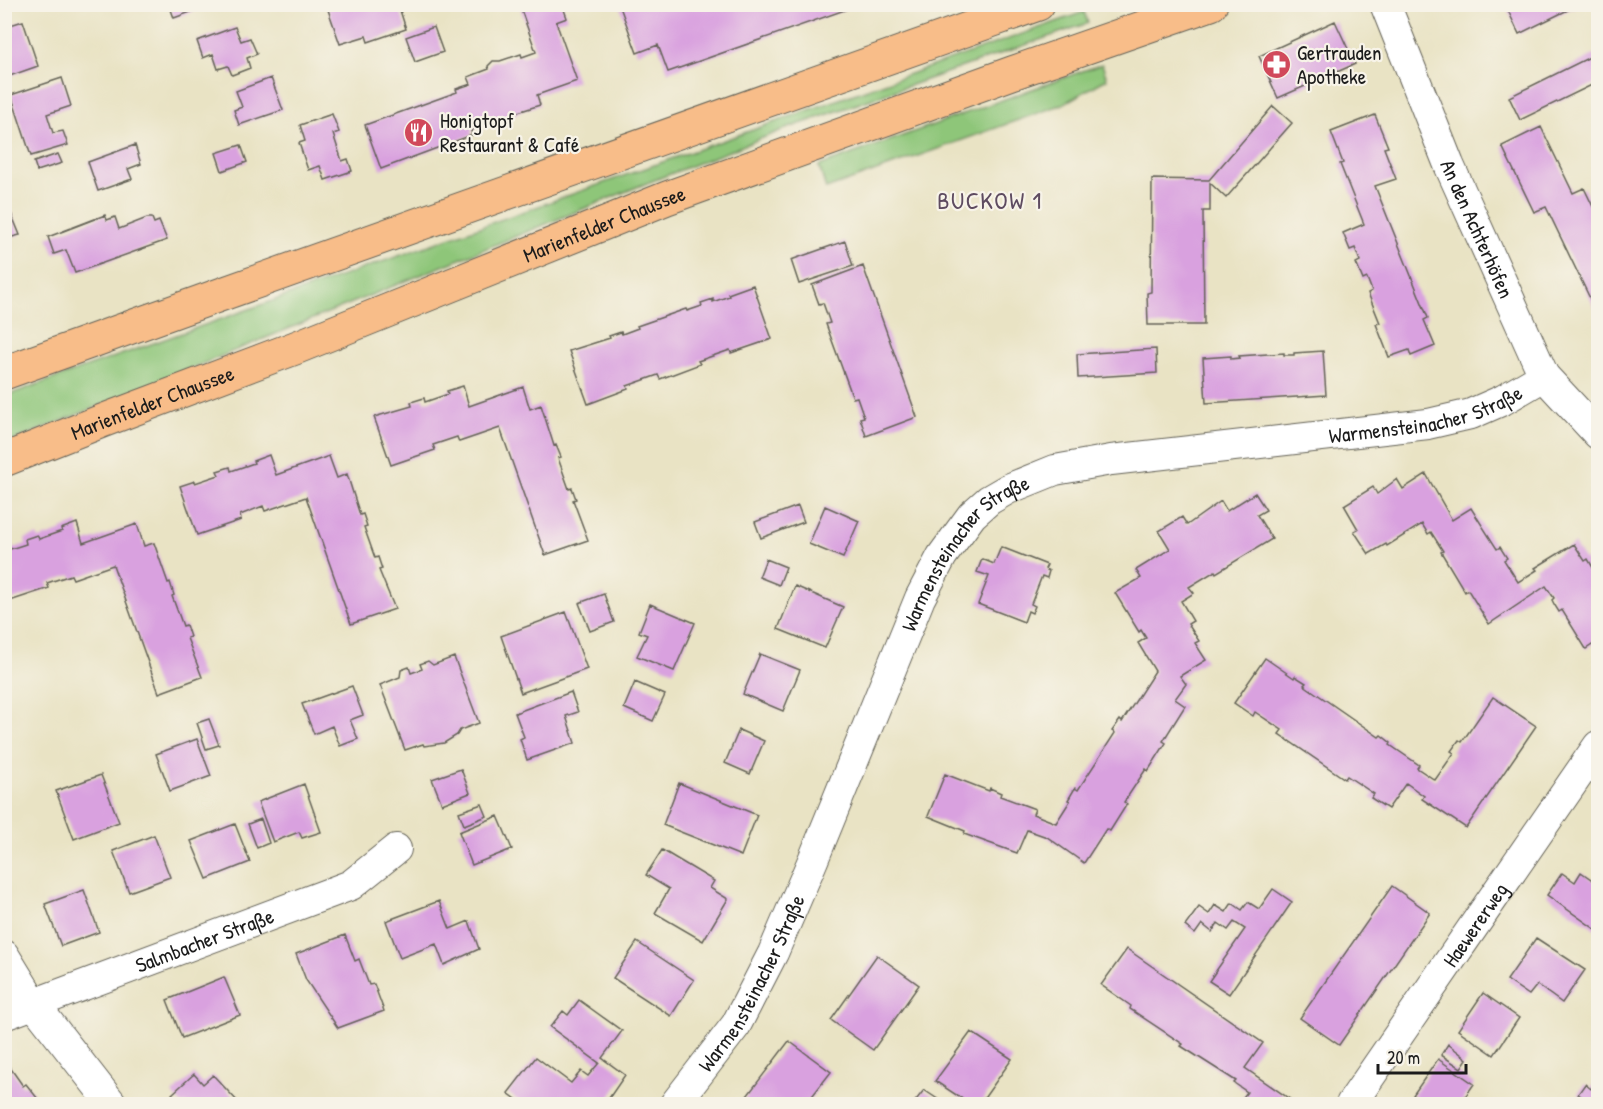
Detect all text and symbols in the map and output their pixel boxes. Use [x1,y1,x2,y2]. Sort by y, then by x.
place label: Gertrauden Apotheke [1297,38,1382,91]
pharmacy icon: Gertrauden Apotheke [1260,48,1292,80]
place label: Honigtopf Restaurant & Café [440,106,579,159]
restaurant icon: Honigtopf Restaurant & Café [403,116,435,148]
street label: An den Achterhöfen [1434,155,1521,303]
street label: Marienfelder Chaussee [519,178,689,269]
district label: BUCKOW 1 [937,184,1043,216]
street label: Marienfelder Chaussee [66,358,238,447]
street label: Warmensteinacher Straße [1327,378,1527,450]
street label: Warmensteinacher Straße [894,468,1033,635]
street label: Haewererweg [1435,877,1514,973]
street label: Warmensteinacher Straße [691,890,811,1077]
street label: Salmbacher Straße [131,901,278,979]
scale bar [1378,1037,1466,1075]
text: 20 m [1387,1045,1420,1070]

